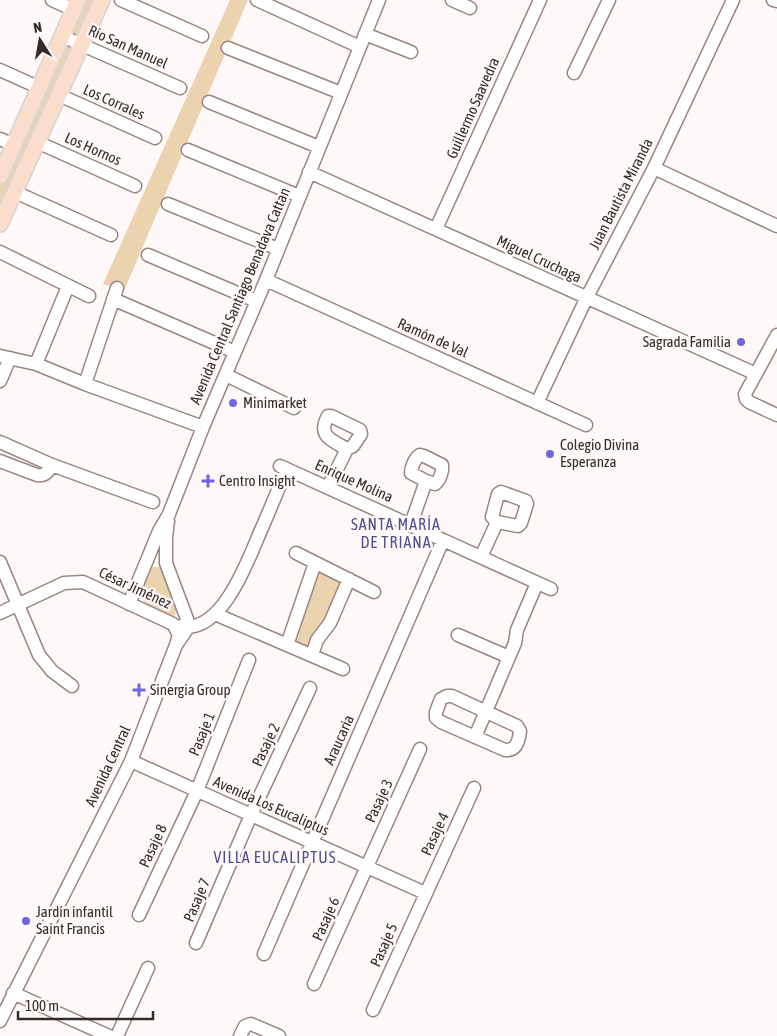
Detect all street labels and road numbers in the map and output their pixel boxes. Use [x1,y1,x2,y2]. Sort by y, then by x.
street label: Río San Manuel [86,21,171,72]
street label: Guillermo Saavedra [443,55,502,161]
street label: Los Corrales [81,80,148,123]
street label: Los Hornos [62,129,124,169]
street label: Juan Bautista Miranda [585,136,656,252]
street label: Avenida Central Santiago Benadava Cattan [186,185,293,407]
street label: Miguel Cruchaga [494,232,584,286]
street label: Ramón de Val [395,314,471,361]
street label: Enrique Molina [313,456,396,505]
street label: César Jiménez [96,563,175,612]
street label: Pasaje 1 [185,709,218,758]
street label: Araucaria [320,712,357,767]
street label: Pasaje 2 [248,721,283,769]
street label: Avenida Central [81,723,134,809]
street label: Avenida Los Eucaliptus [211,772,332,839]
street label: Pasaje 3 [361,777,396,825]
street label: Pasaje 4 [417,810,452,858]
street label: Pasaje 8 [135,822,170,870]
street label: Pasaje 7 [180,875,213,924]
street label: Pasaje 6 [308,894,343,943]
street label: Pasaje 5 [366,920,401,969]

